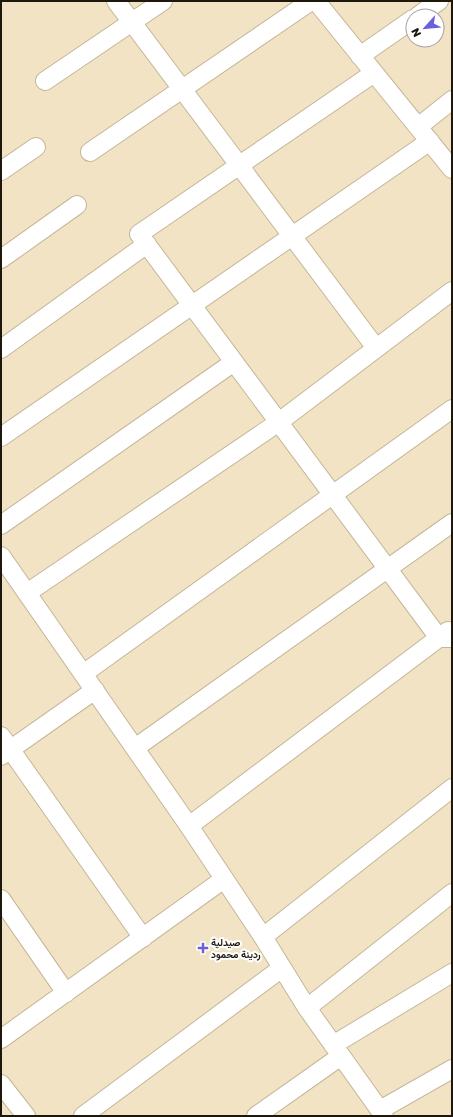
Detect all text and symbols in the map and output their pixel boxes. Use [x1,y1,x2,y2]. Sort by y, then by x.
north arrow [405,8,445,48]
text: N [408,26,423,39]
place label: صيدلية ردينة محمود [211,936,261,961]
marker: صيدلية ردينة محمود [198,943,208,953]

